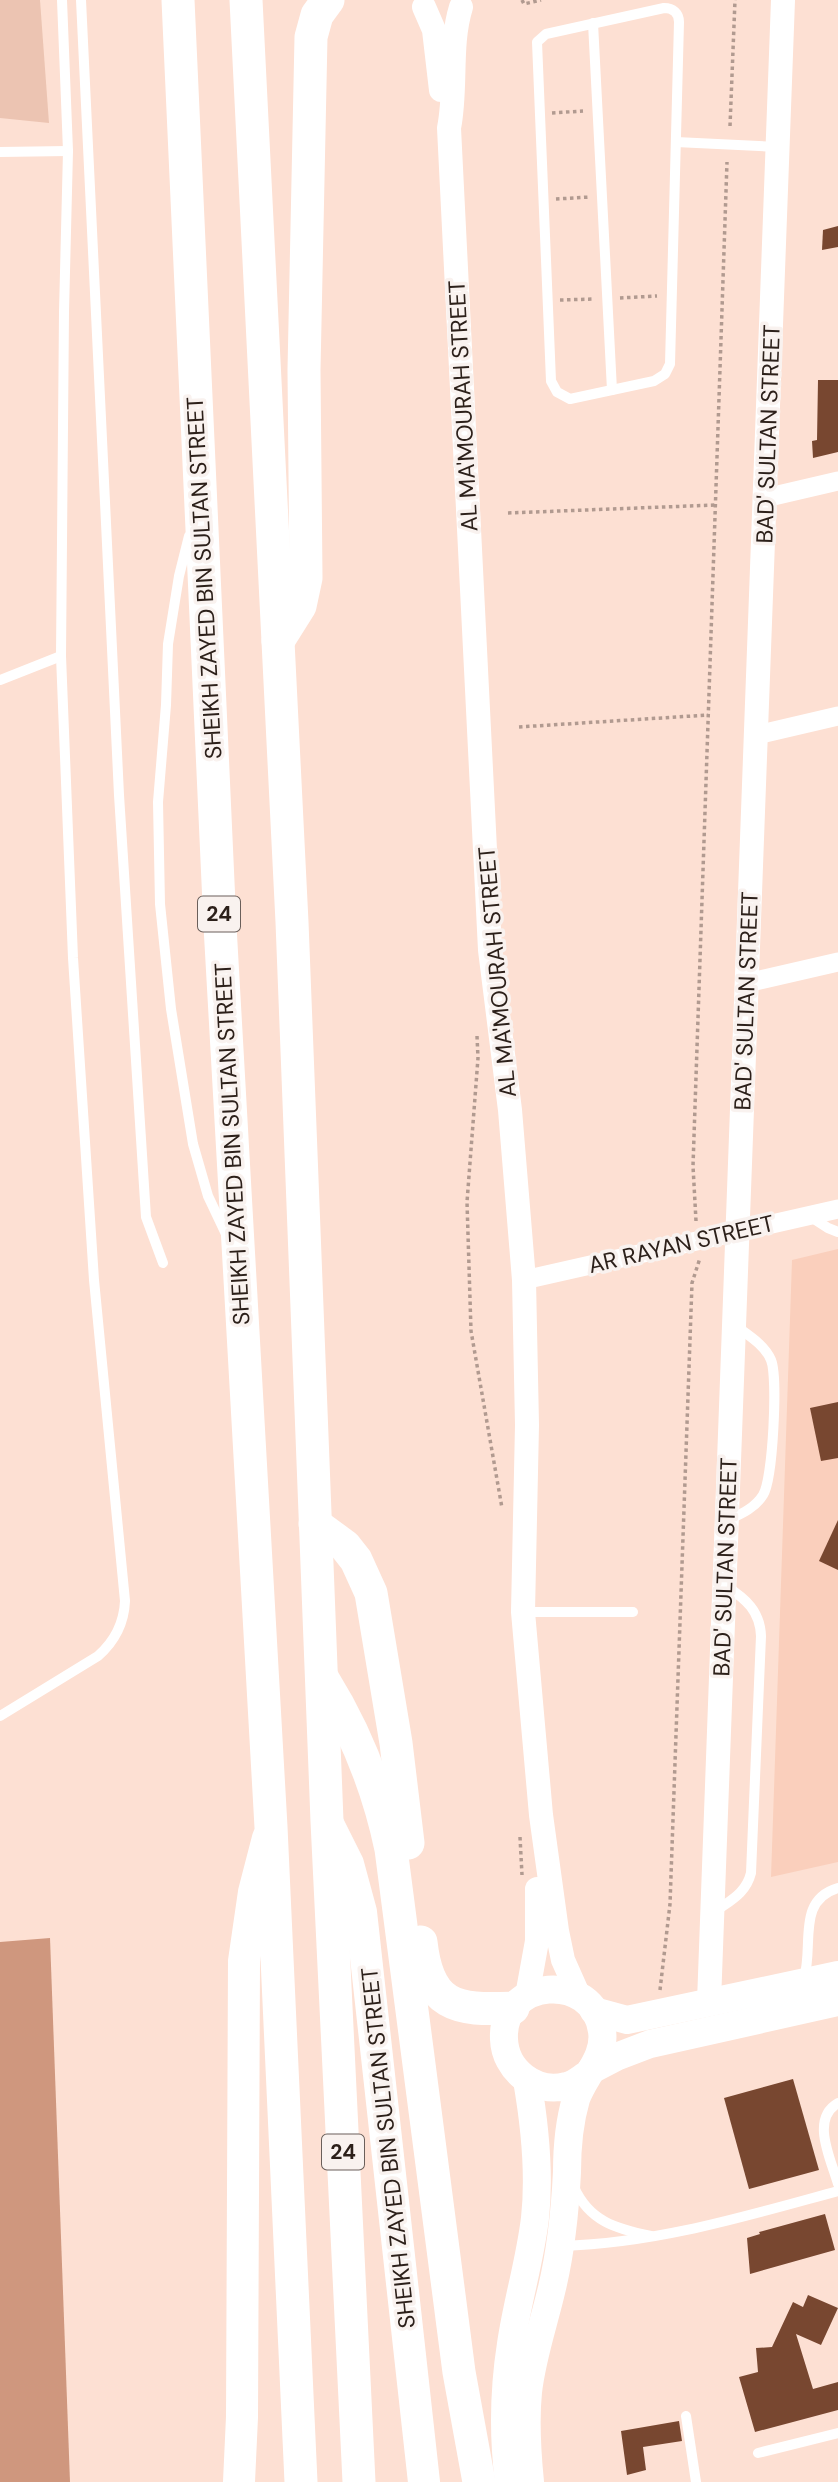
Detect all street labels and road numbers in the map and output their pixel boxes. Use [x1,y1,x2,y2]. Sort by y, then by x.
street label: AL MA'MOURAH STREET [441,279,485,532]
street label: BAD' SULTAN STREET [749,324,787,544]
street label: SHEIKH ZAYED BIN SULTAN STREET [180,396,228,760]
street label: AL MA'MOURAH STREET [471,845,523,1099]
street label: BAD' SULTAN STREET [727,891,765,1111]
road number: 24 [198,897,240,932]
street label: SHEIKH ZAYED BIN SULTAN STREET [208,962,256,1326]
street label: AR RAYAN STREET [585,1208,777,1280]
street label: BAD' SULTAN STREET [706,1457,744,1677]
street label: SHEIKH ZAYED BIN SULTAN STREET [354,1966,422,2330]
road number: 24 [322,2134,364,2170]

